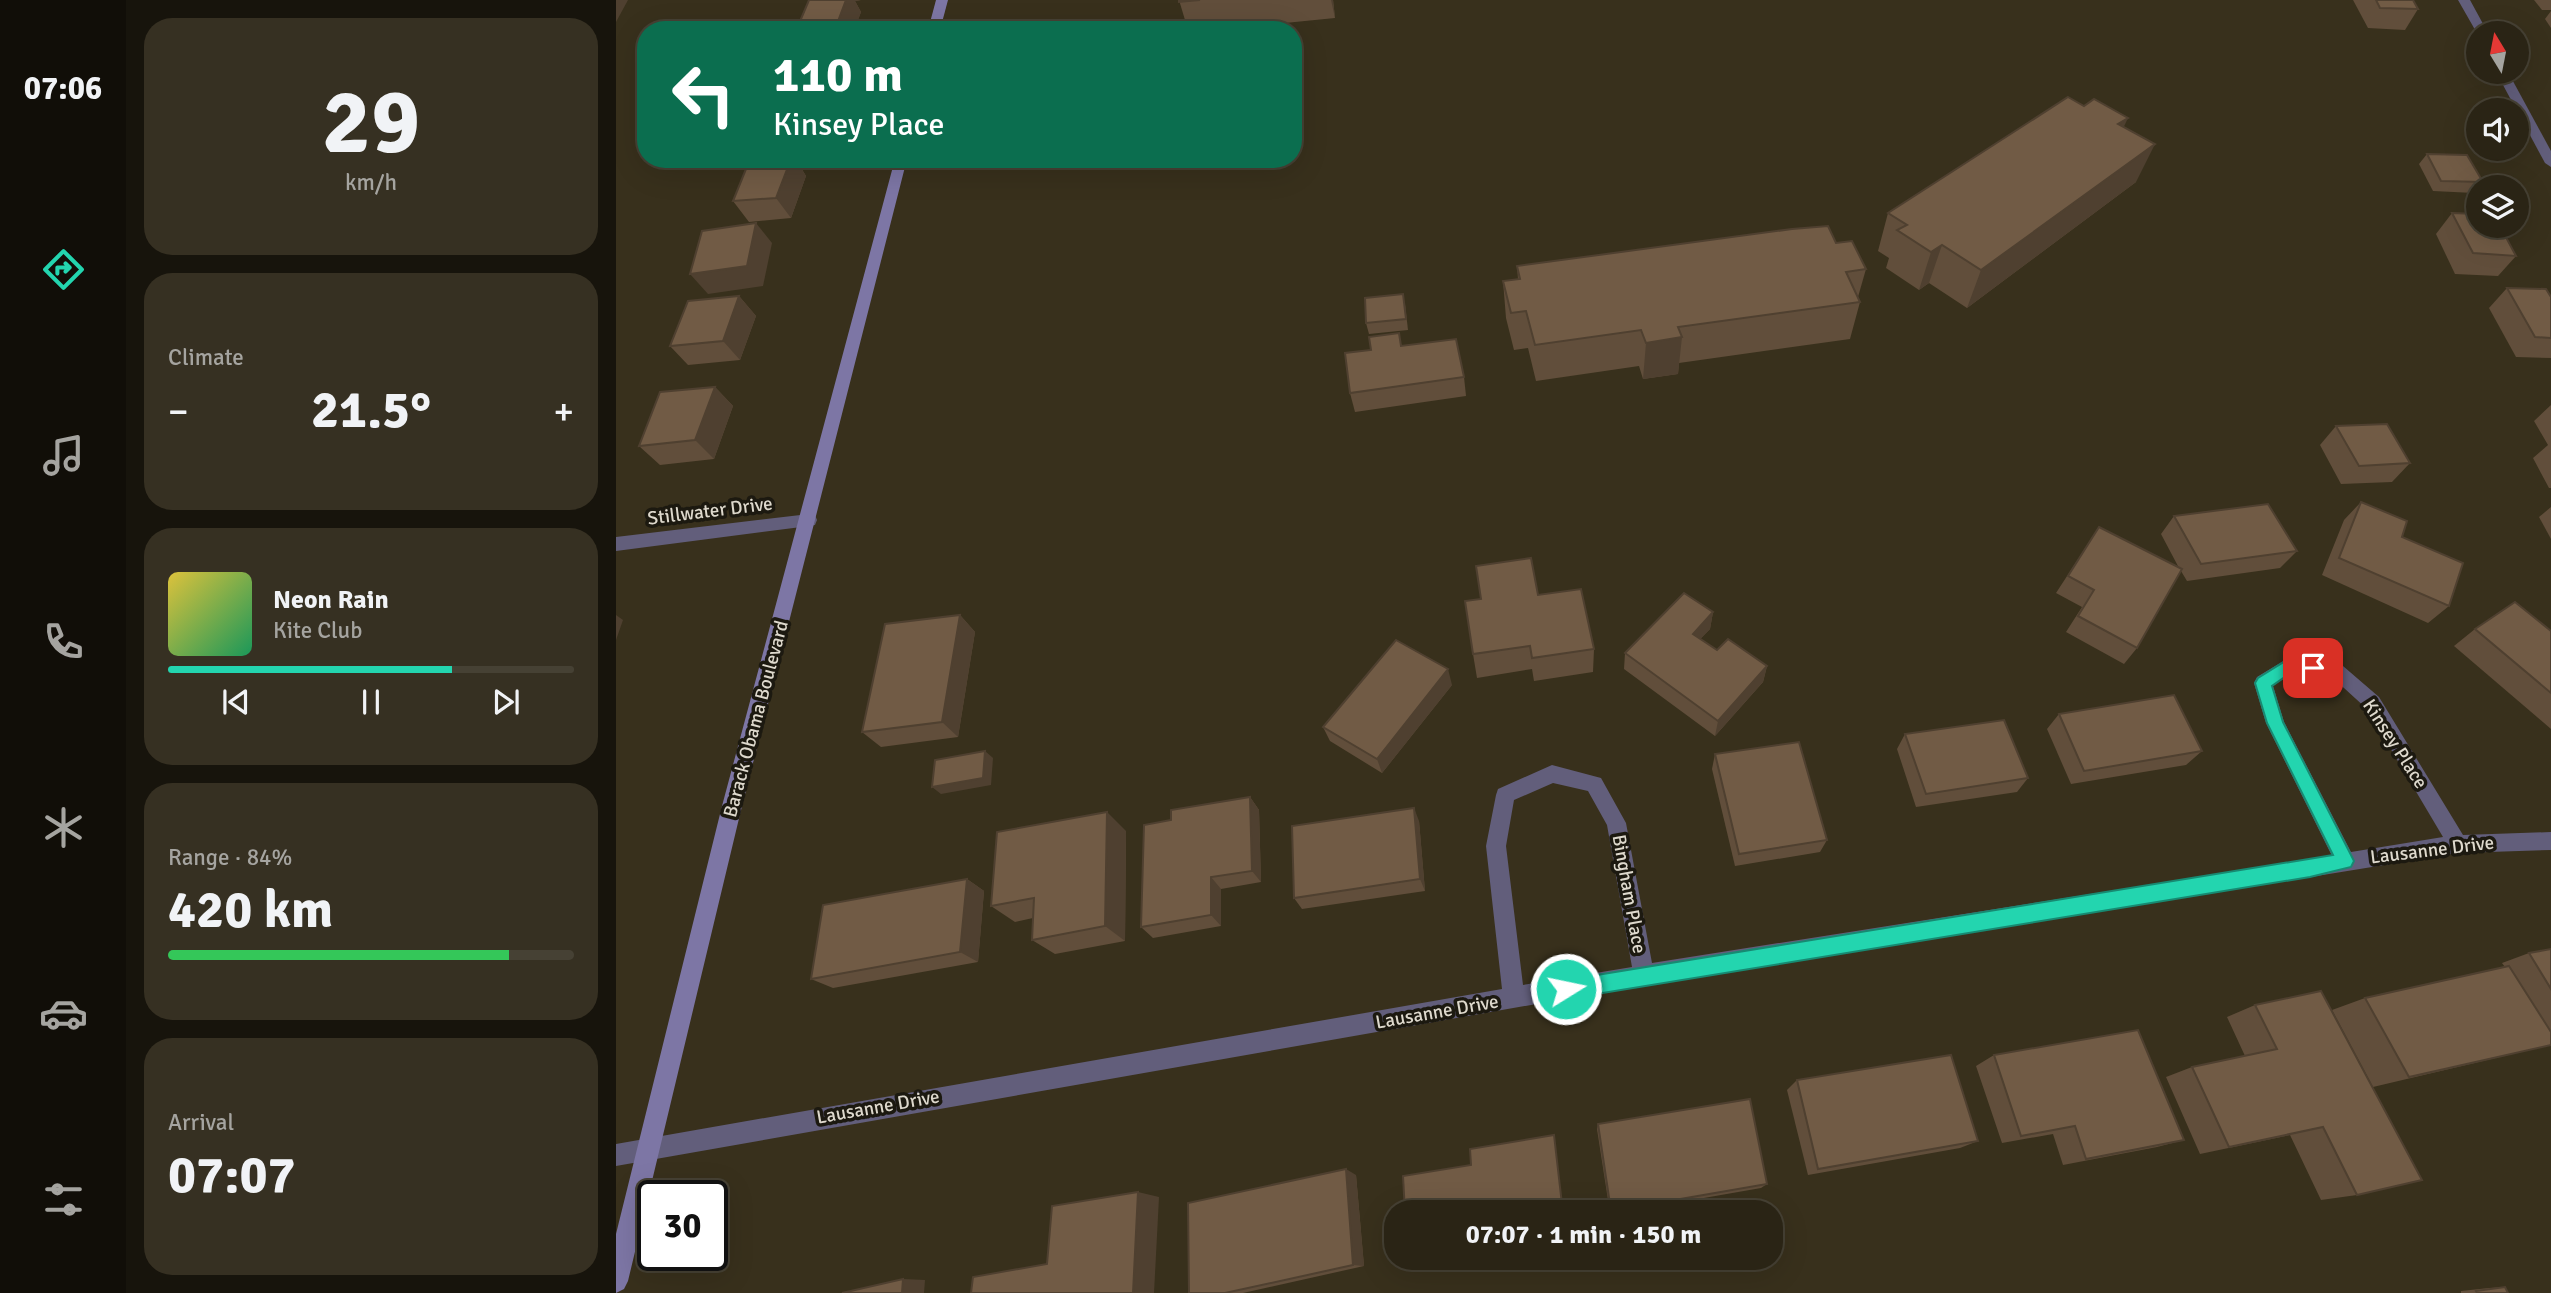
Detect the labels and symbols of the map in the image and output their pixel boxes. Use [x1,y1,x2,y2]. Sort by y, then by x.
north arrow [2466,21,2529,84]
street label: Stillwater Drive [646,491,774,531]
street label: Barack Obama Boulevard [718,618,794,820]
pin [2283,638,2343,698]
street label: Kinsey Place [2357,695,2433,793]
street label: Lausanne Drive [2369,830,2495,870]
street label: Bingham Place [1607,833,1651,955]
position arrow [1529,952,1603,1026]
street label: Lausanne Drive [1374,989,1500,1035]
street label: Lausanne Drive [815,1084,941,1130]
speed limit sign: 30 [637,1180,728,1271]

